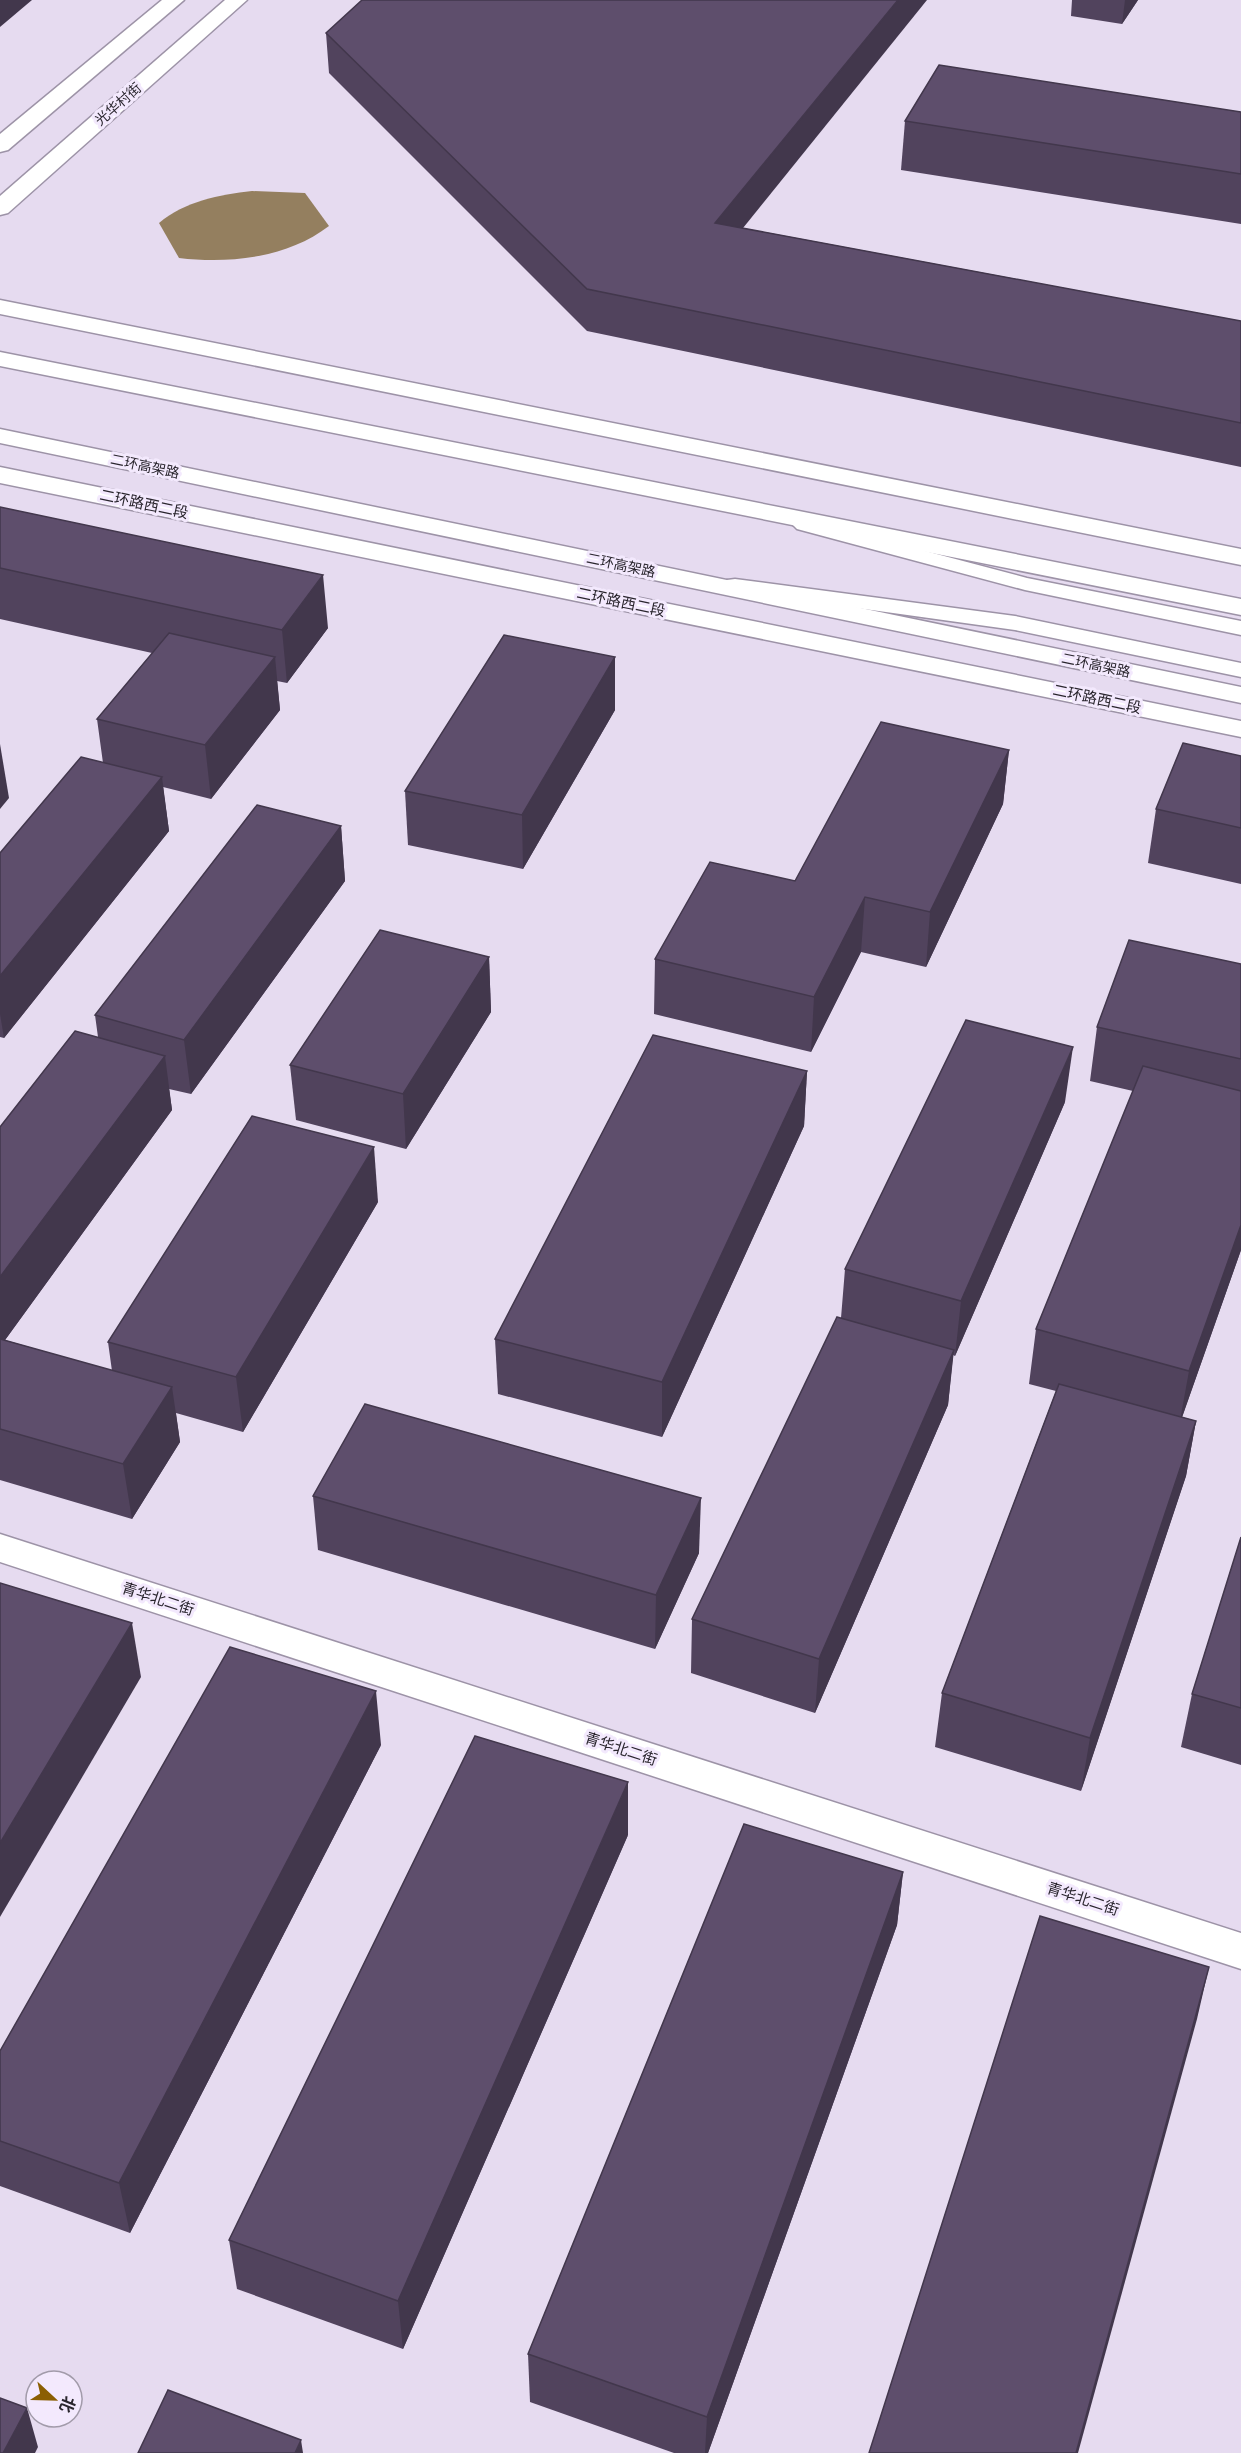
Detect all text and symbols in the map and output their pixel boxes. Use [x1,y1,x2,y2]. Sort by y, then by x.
street label: 光华村街 [91,79,144,128]
street label: 二环高架路 [109,450,181,481]
street label: 二环路西二段 [98,485,190,521]
street label: 二环高架路 [585,549,657,580]
street label: 二环路西二段 [575,583,667,619]
street label: 二环高架路 [1060,649,1132,680]
street label: 二环路西二段 [1051,680,1143,716]
street label: 青华北二街 [120,1578,197,1618]
street label: 青华北二街 [583,1728,660,1768]
street label: 青华北二街 [1045,1878,1122,1918]
north arrow [24,2369,84,2429]
text: 北 [56,2393,80,2416]

